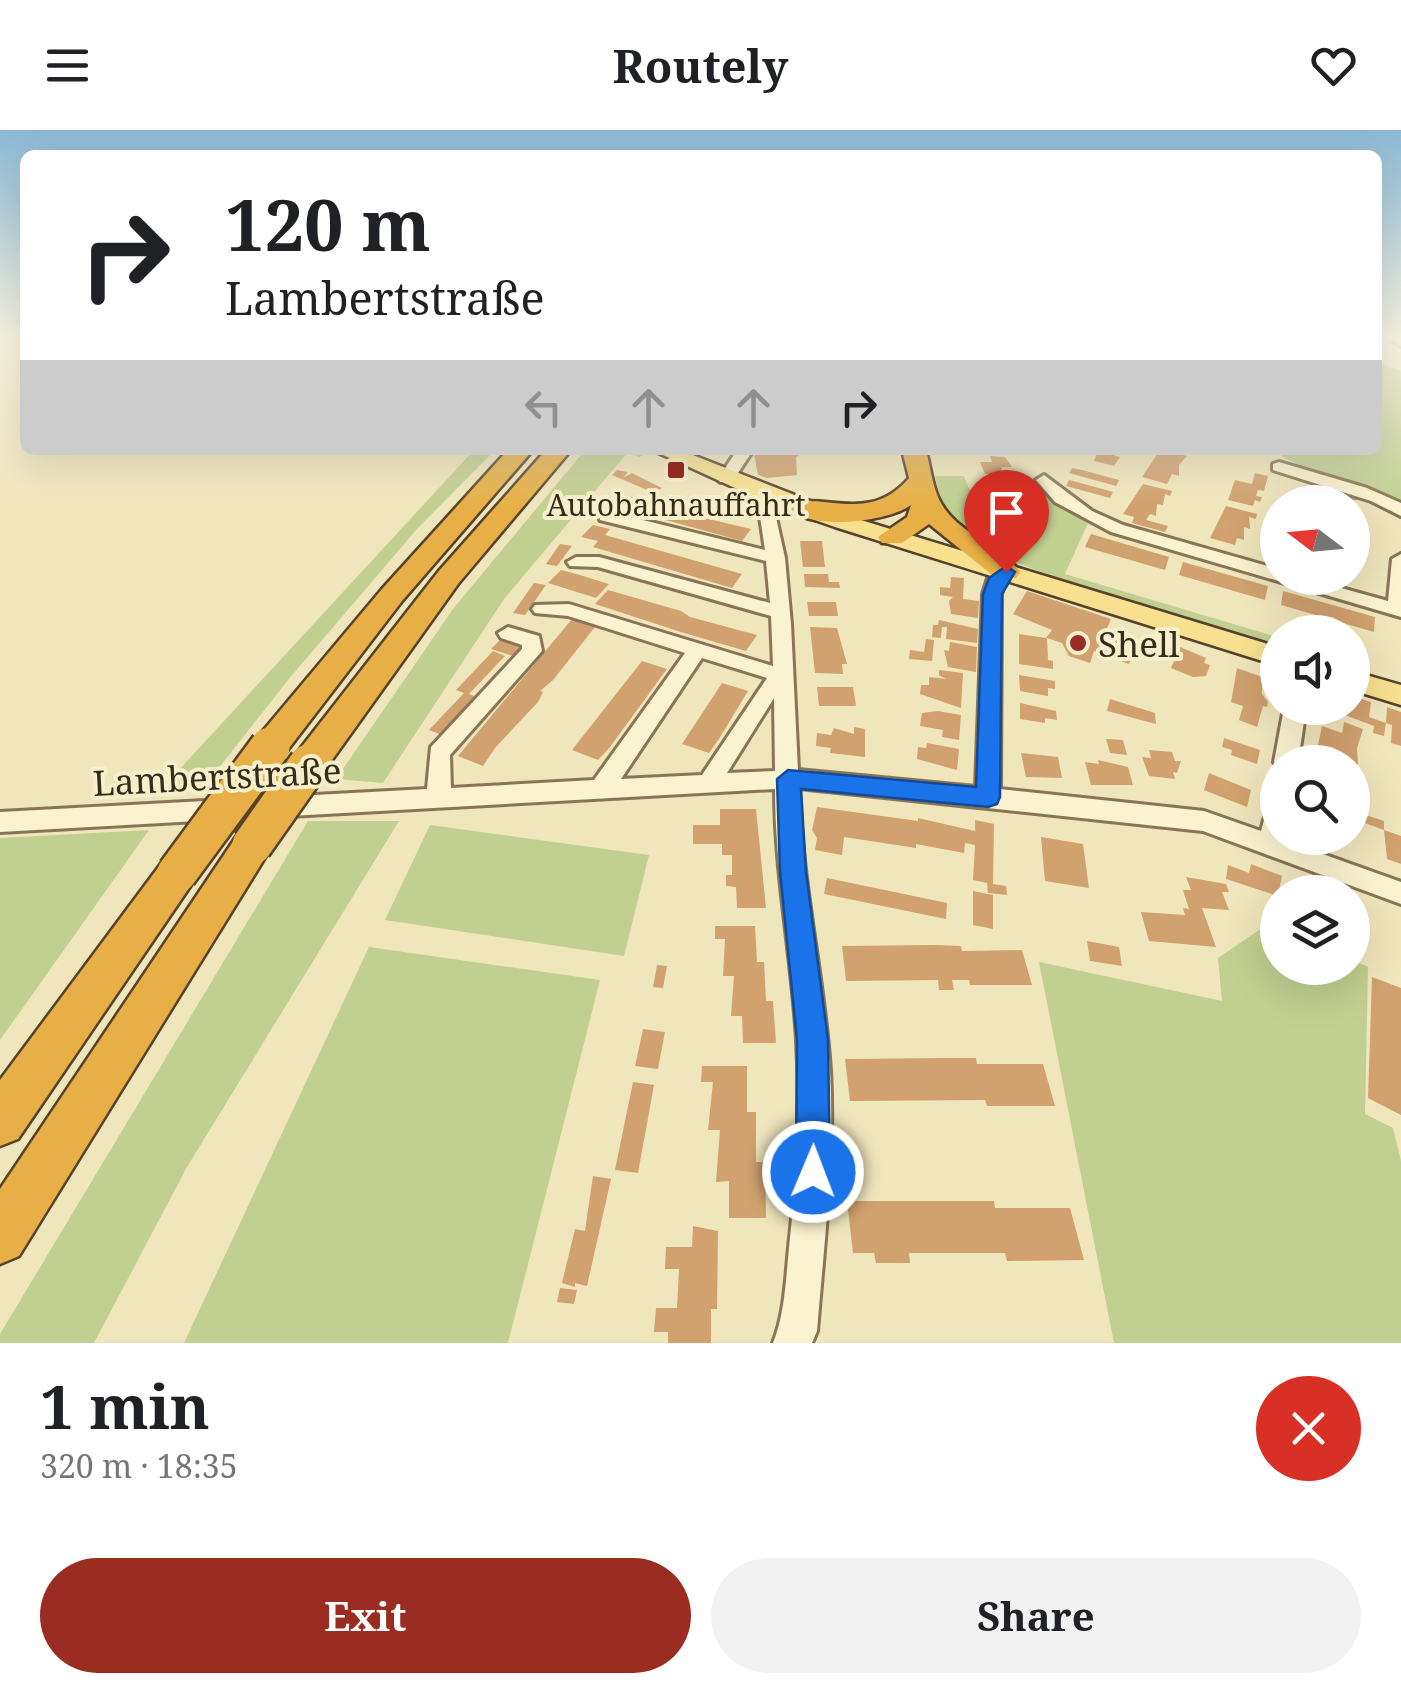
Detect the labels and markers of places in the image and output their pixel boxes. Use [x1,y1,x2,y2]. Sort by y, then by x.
marker: Autobahnauffahrt [665,459,687,481]
pin [964,470,1049,573]
place label: Autobahnauffahrt [547,484,806,525]
place label: Shell [1098,620,1180,667]
marker: Shell [1067,632,1089,654]

